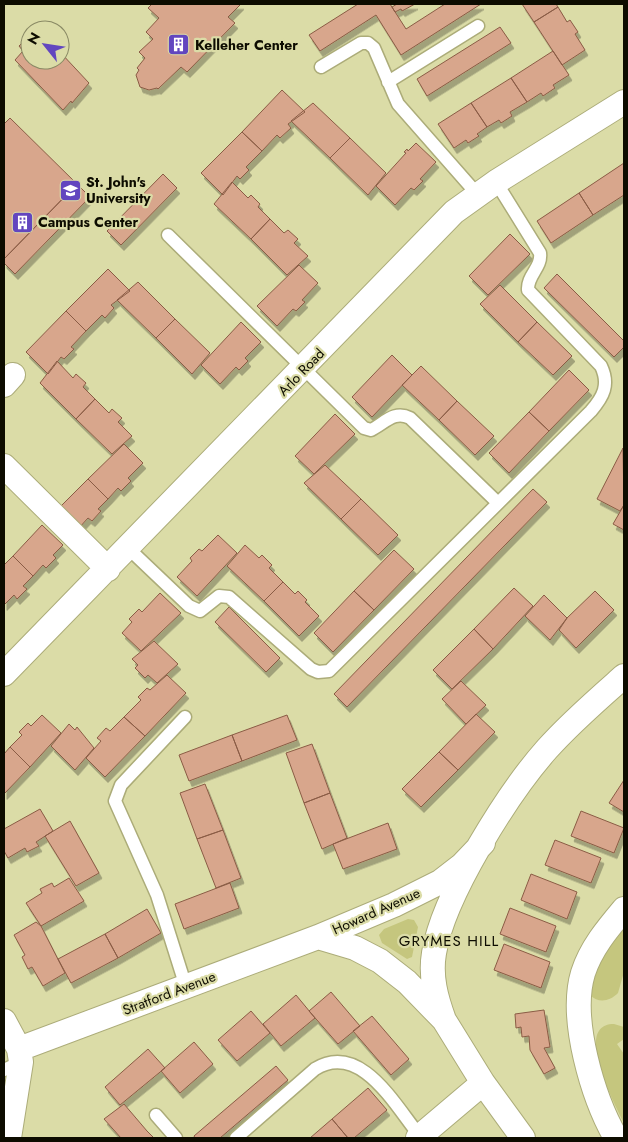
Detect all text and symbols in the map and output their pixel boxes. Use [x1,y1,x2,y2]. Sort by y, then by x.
north arrow [20,20,70,70]
text: N [22,29,45,48]
building icon: Kelleher Center [167,33,191,57]
place label: Kelleher Center [195,35,298,55]
place label: St. John's University [86,172,151,208]
school or university icon: St. John's University [58,178,82,202]
building icon: Campus Center [10,210,34,234]
place label: Campus Center [38,212,138,232]
street label: Arlo Road [273,344,329,400]
street label: Howard Avenue [329,883,423,939]
district label: GRYMES HILL [399,930,499,952]
street label: Stratford Avenue [120,966,218,1020]

